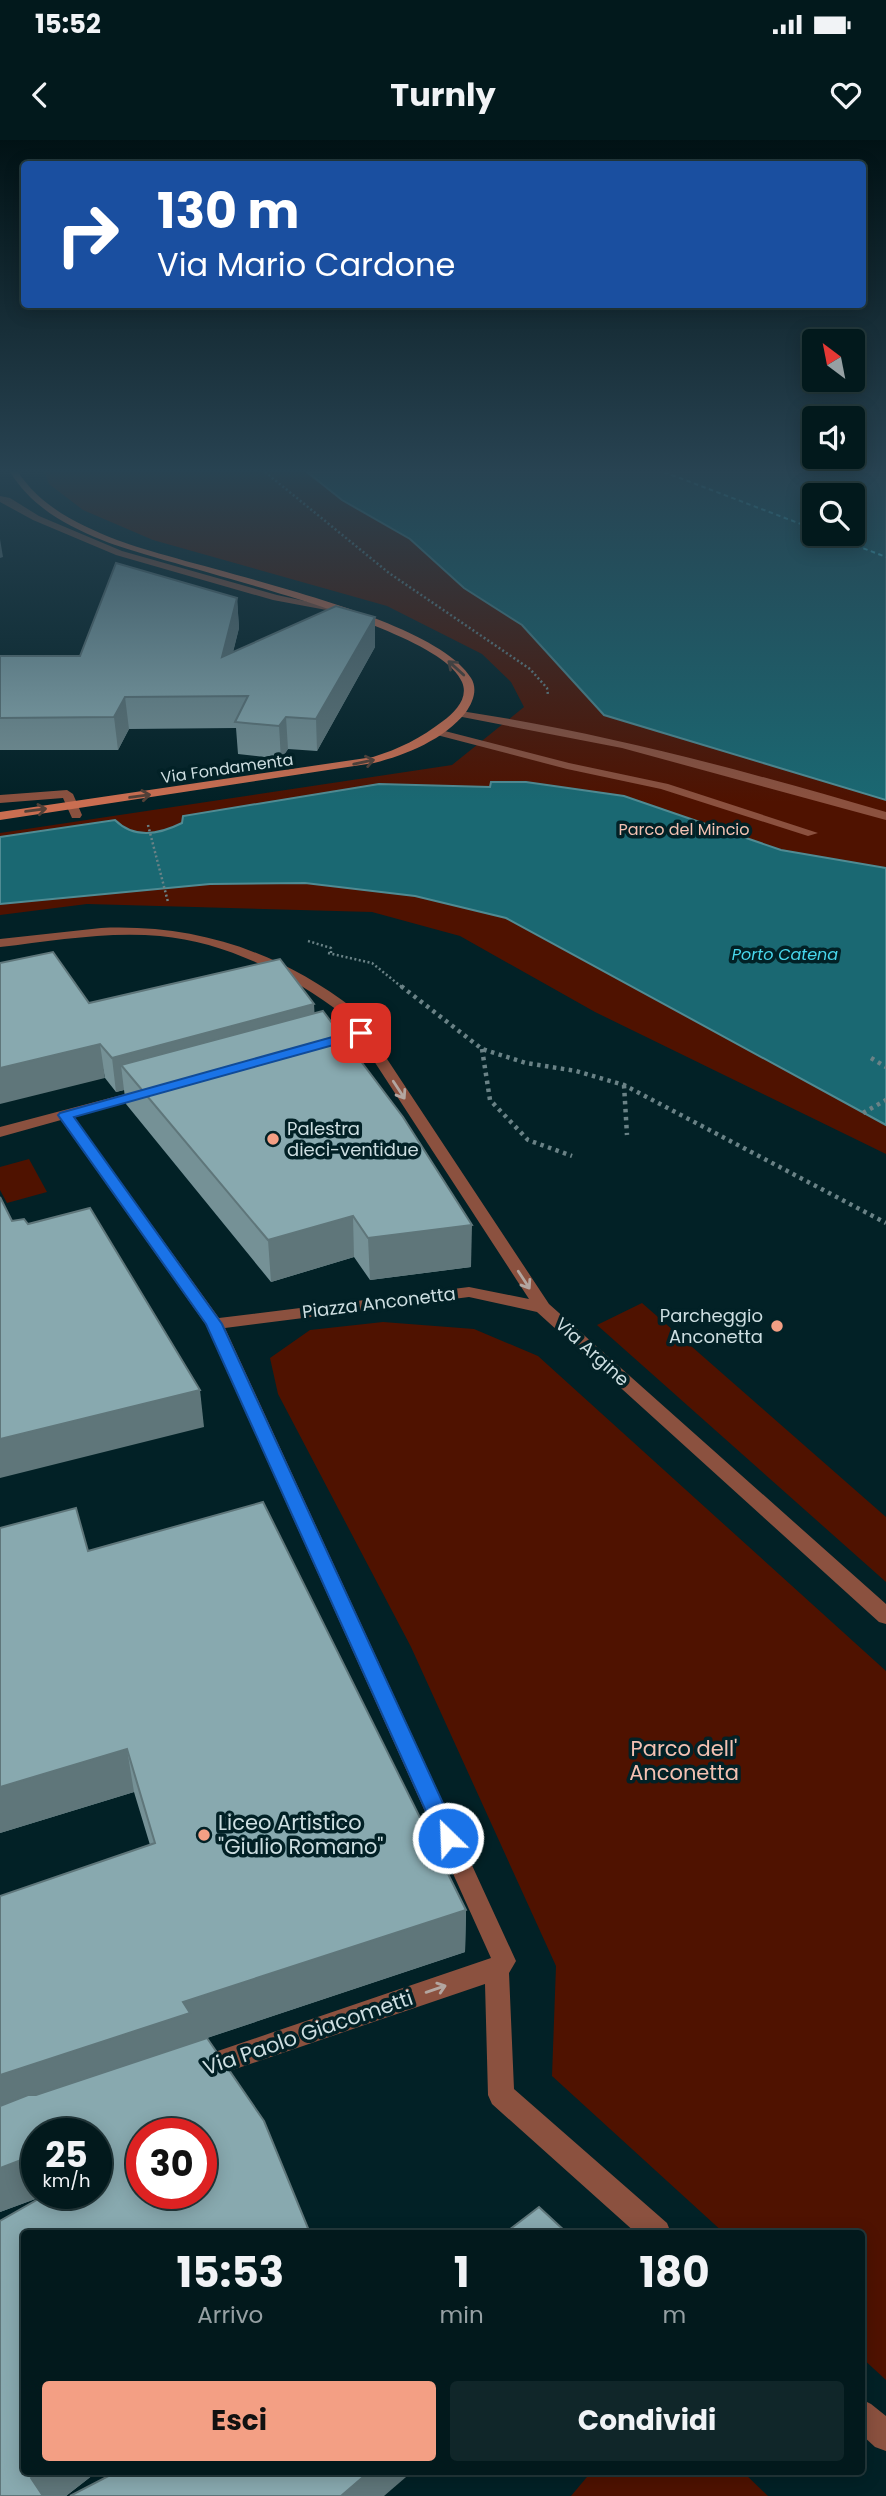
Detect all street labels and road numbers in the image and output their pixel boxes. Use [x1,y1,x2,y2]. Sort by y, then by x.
street label: Via Fondamenta [159,748,295,789]
street label: Piazza Anconetta [301,1281,457,1324]
street label: Via Argine [550,1312,635,1392]
street label: Via Paolo Giacometti [199,1983,417,2082]

